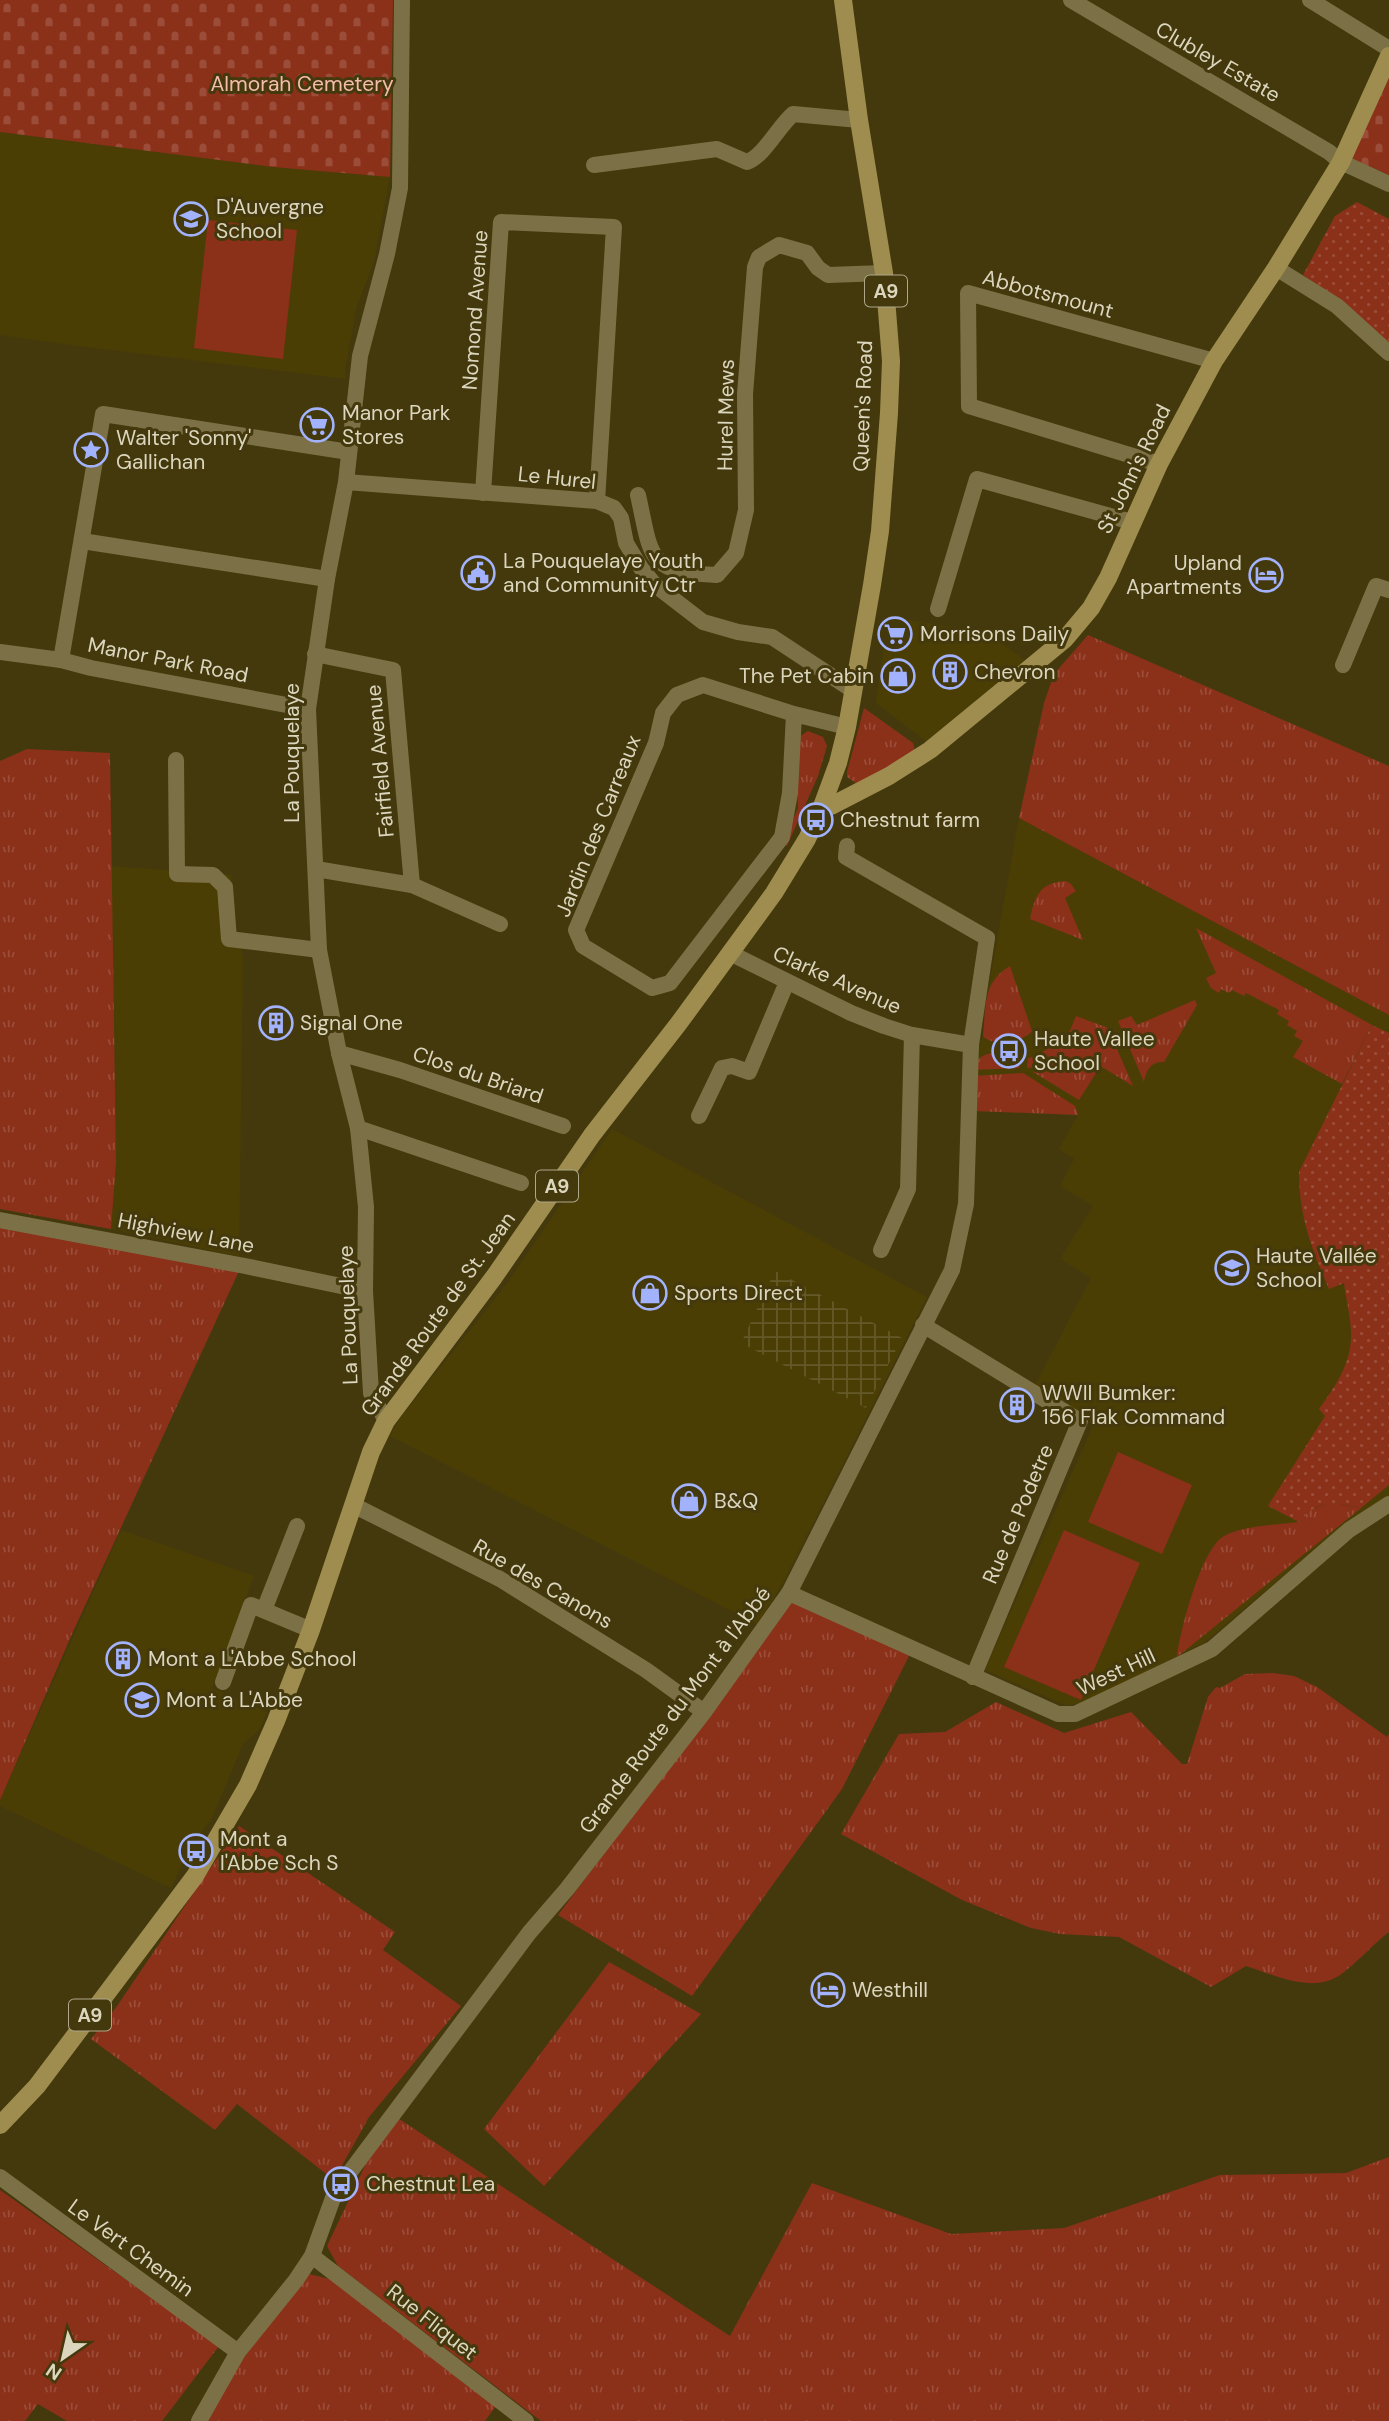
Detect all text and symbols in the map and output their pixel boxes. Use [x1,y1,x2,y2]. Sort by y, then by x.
street label: Clubley Estate [1151,15,1285,109]
park label: Almorah Cemetery [210,70,394,98]
place label: D'Auvergne School [216,193,324,245]
school or university icon: D'Auvergne School [172,200,210,238]
street label: Nomond Avenue [455,229,495,391]
street label: Abbotsmount [979,263,1117,325]
road number: A9 [865,276,907,306]
street label: Queen's Road [847,340,879,472]
street label: Hurel Mews [711,359,741,471]
place label: Manor Park Stores [342,399,451,451]
street label: St John's Road [1091,400,1177,538]
supermarket icon: Manor Park Stores [298,406,336,444]
place label: Walter 'Sonny' Gallichan [116,424,251,476]
place icon: Walter 'Sonny' Gallichan [72,431,110,469]
street label: Le Hurel [517,460,597,496]
place label: La Pouquelaye Youth and Community Ctr [503,547,703,599]
place label: Upland Apartments [1126,549,1242,601]
public building icon: La Pouquelaye Youth and Community Ctr [459,554,497,592]
hotel icon: Upland Apartments [1247,556,1285,594]
supermarket icon: Morrisons Daily [876,615,914,653]
place label: Morrisons Daily [920,620,1069,648]
street label: Manor Park Road [85,631,251,689]
building icon: Chevron [931,653,969,691]
shop icon: The Pet Cabin [879,657,917,695]
place label: Chevron [974,658,1056,686]
place label: The Pet Cabin [739,662,874,690]
street label: La Pouquelaye [278,683,306,823]
street label: Fairfield Avenue [359,683,401,839]
street label: Jardin des Carreaux [549,731,647,921]
bus stop icon: Chestnut farm [797,801,835,839]
place label: Chestnut farm [840,806,980,834]
street label: Clarke Avenue [768,939,906,1021]
building icon: Signal One [257,1004,295,1042]
place label: Signal One [300,1009,403,1037]
place label: Haute Vallee School [1034,1025,1155,1077]
bus stop icon: Haute Vallee School [990,1032,1028,1070]
street label: Clos du Briard [409,1040,547,1110]
road number: A9 [536,1170,578,1202]
street label: Highview Lane [115,1206,257,1260]
street label: Grande Route de St. Jean [354,1206,522,1422]
place label: Haute Vallée School [1256,1242,1377,1294]
street label: La Pouquelaye [332,1245,364,1385]
school or university icon: Haute Vallée School [1213,1249,1251,1287]
shop icon: Sports Direct [631,1274,669,1312]
place label: Sports Direct [674,1279,803,1307]
place label: WWII Bumker: 156 Flak Command [1042,1379,1225,1431]
building icon: WWII Bumker: 156 Flak Command [998,1386,1036,1424]
street label: Rue de Podetre [976,1440,1060,1588]
shop icon: B&Q [670,1482,708,1520]
place label: B&Q [714,1487,758,1515]
street label: Rue des Canons [468,1533,618,1635]
street label: Grande Route du Mont à l'Abbé [573,1581,777,1839]
building icon: Mont a L'Abbe School [104,1640,142,1678]
street label: West Hill [1072,1642,1160,1702]
place label: Mont a L'Abbe School [148,1645,356,1673]
school or university icon: Mont a L'Abbe [123,1681,161,1719]
place label: Mont a L'Abbe [166,1686,303,1714]
place label: Mont a l'Abbe Sch S [220,1825,339,1877]
bus stop icon: Mont a l'Abbe Sch S [177,1832,215,1870]
hotel icon: Westhill [809,1971,847,2009]
place label: Westhill [852,1976,928,2004]
road number: A9 [69,1999,111,2030]
bus stop icon: Chestnut Lea [322,2165,360,2203]
place label: Chestnut Lea [366,2170,495,2198]
street label: Le Vert Chemin [62,2193,200,2303]
street label: Rue Fliquet [381,2278,483,2366]
north arrow [28,2323,98,2393]
text: N [41,2357,67,2386]

